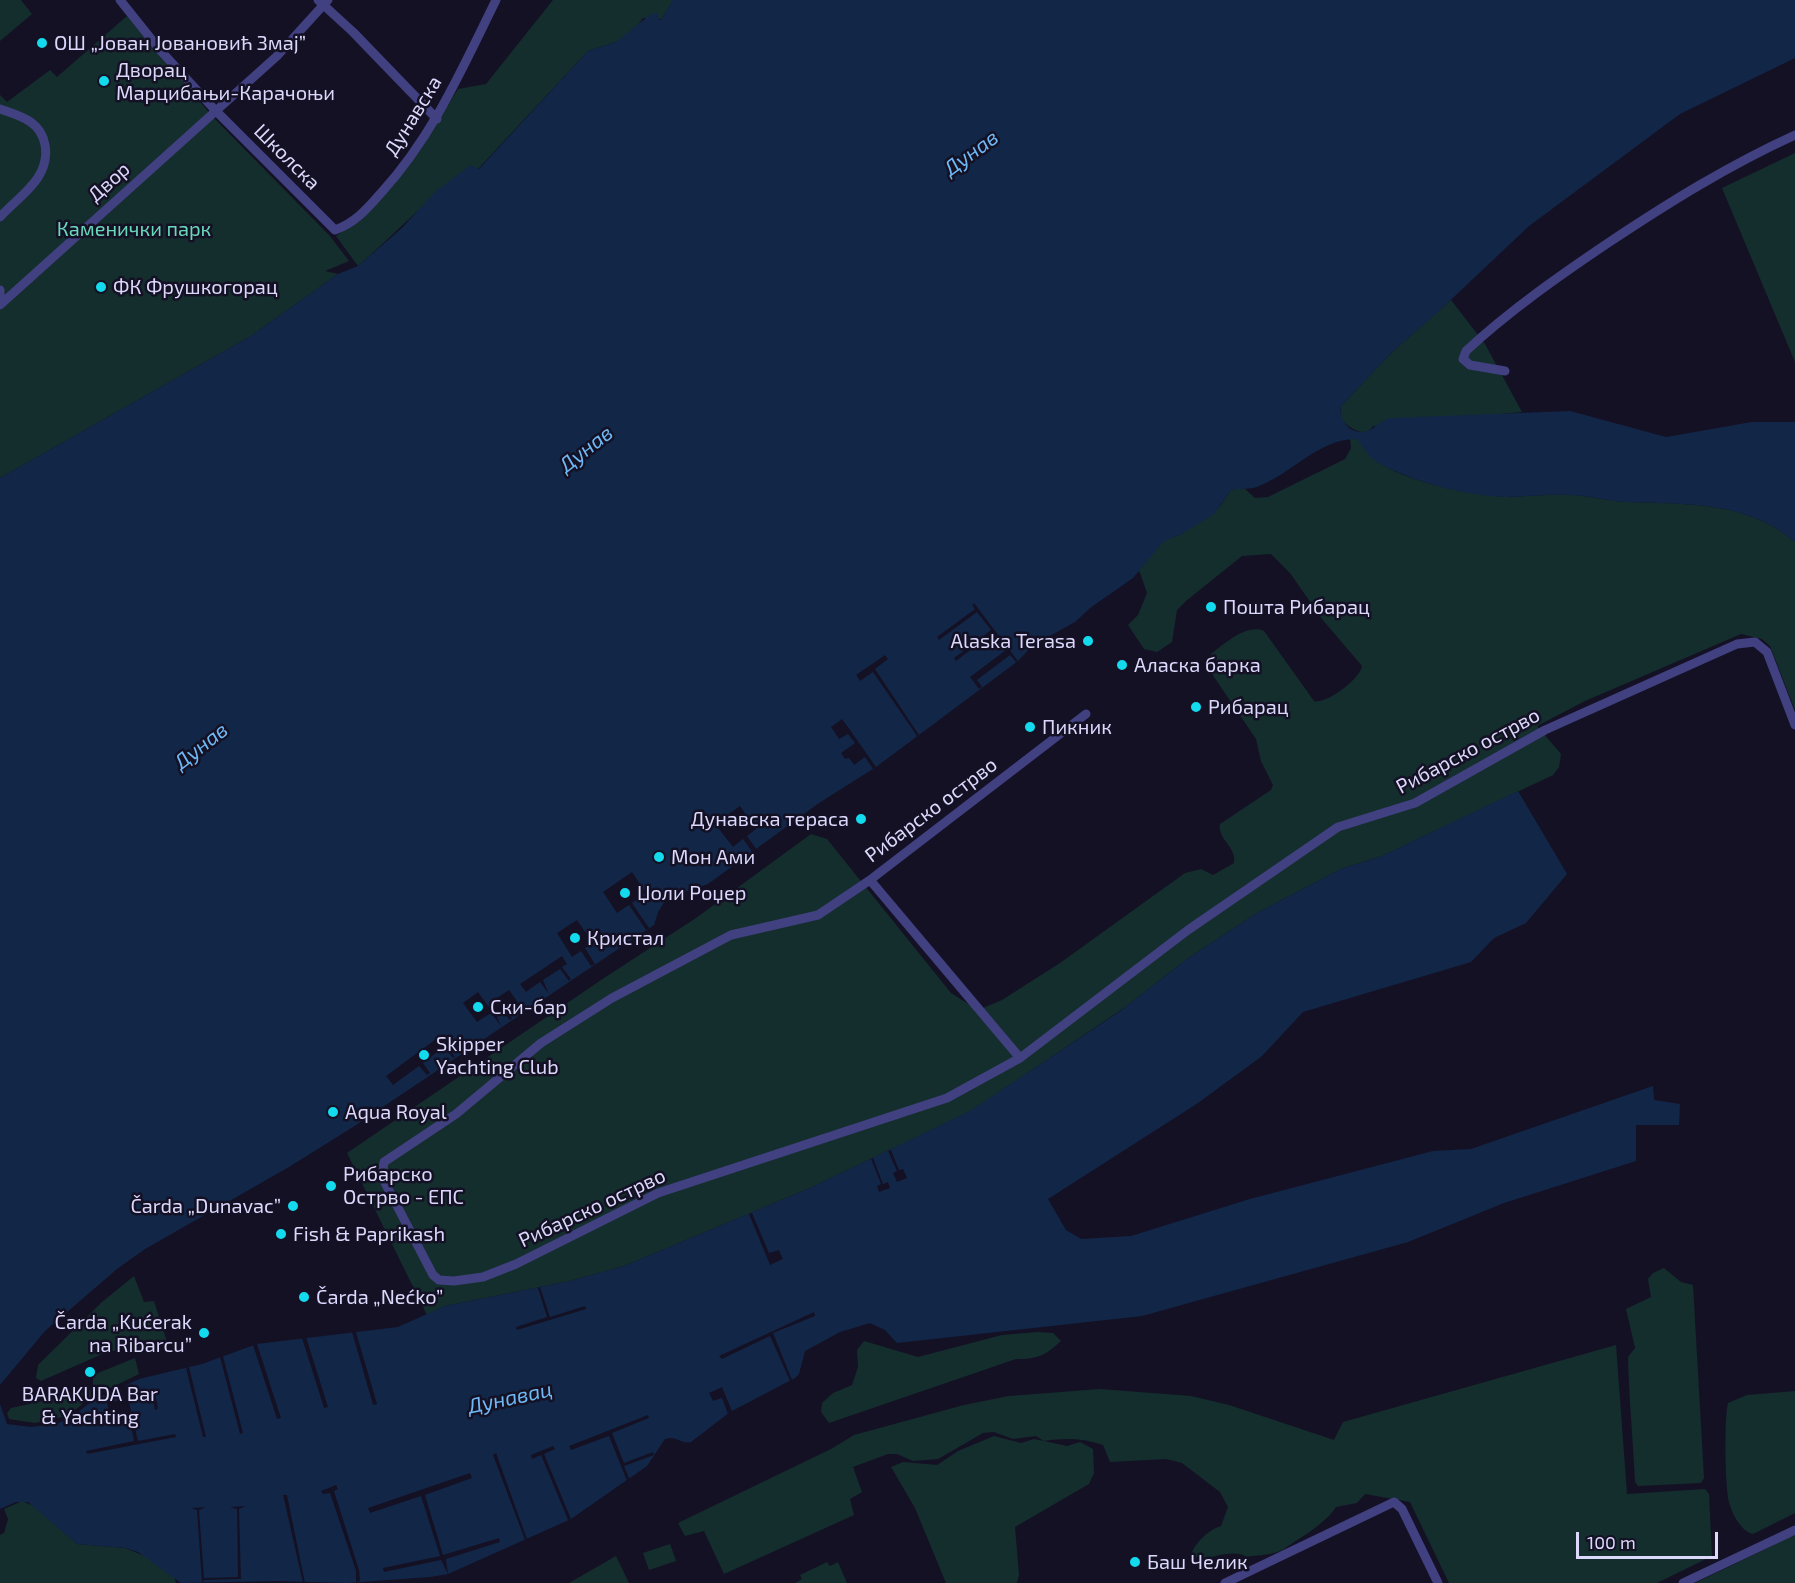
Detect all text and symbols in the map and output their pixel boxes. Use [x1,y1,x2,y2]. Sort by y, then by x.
place label: ОШ „Јован Јовановић Змај” [54,31,306,55]
marker: ОШ „Јован Јовановић Змај” [35,36,49,50]
place label: Дворац Марцибањи-Карачоњи [116,58,335,105]
street label: Дунавска [379,72,447,160]
marker: Дворац Марцибањи-Карачоњи [97,74,111,88]
street label: Школска [249,119,325,195]
water label: Дунав [939,125,1003,181]
street label: Двор [83,157,135,207]
park label: Каменички парк [57,217,211,241]
place label: ФК Фрушкогорац [113,275,278,299]
marker: ФК Фрушкогорац [94,280,108,294]
water label: Дунав [554,420,618,478]
place label: Пошта Рибарац [1223,595,1370,619]
marker: Пошта Рибарац [1204,600,1218,614]
place label: Alaska Terasa [951,629,1076,653]
marker: Alaska Terasa [1081,634,1095,648]
place label: Аласка барка [1134,653,1261,677]
marker: Аласка барка [1115,658,1129,672]
place label: Рибарац [1208,695,1289,719]
marker: Рибарац [1189,700,1203,714]
street label: Рибарско острво [1392,703,1544,799]
place label: Пикник [1042,715,1112,739]
water label: Дунав [169,717,233,775]
marker: Пикник [1023,720,1037,734]
street label: Рибарско острво [860,752,1002,868]
place label: Дунавска тераса [691,807,849,831]
marker: Дунавска тераса [854,812,868,826]
place label: Мон Ами [671,845,755,869]
marker: Мон Ами [652,850,666,864]
place label: Џоли Роџер [637,881,746,905]
marker: Џоли Роџер [618,886,632,900]
place label: Кристал [587,926,664,950]
marker: Кристал [568,931,582,945]
place label: Ски-бар [490,995,567,1019]
marker: Ски-бар [471,1000,485,1014]
place label: Skipper Yachting Club [436,1032,559,1079]
marker: Skipper Yachting Club [417,1048,431,1062]
place label: Aqua Royal [345,1100,447,1124]
marker: Aqua Royal [326,1105,340,1119]
place label: Рибарско Острво - ЕПС [343,1162,464,1209]
street label: Рибарско острво [515,1163,669,1253]
marker: Рибарско Острво - ЕПС [324,1179,338,1193]
place label: Čarda „Dunavac” [130,1194,281,1218]
marker: Čarda „Dunavac” [286,1199,300,1213]
place label: Fish & Paprikash [293,1222,445,1246]
marker: Fish & Paprikash [274,1227,288,1241]
place label: Čarda „Nećko” [316,1285,443,1309]
marker: Čarda „Nećko” [297,1290,311,1304]
place label: Čarda „Kućerak na Ribarcu” [55,1310,192,1357]
marker: Čarda „Kućerak na Ribarcu” [197,1326,211,1340]
marker: BARAKUDA Bar & Yachting [83,1365,97,1379]
water label: Дунавац [465,1377,555,1419]
place label: BARAKUDA Bar & Yachting [22,1382,158,1429]
scale bar [1579,1520,1722,1558]
text: 100 m [1587,1531,1636,1553]
place label: Баш Челик [1147,1550,1248,1574]
marker: Баш Челик [1128,1555,1142,1569]

